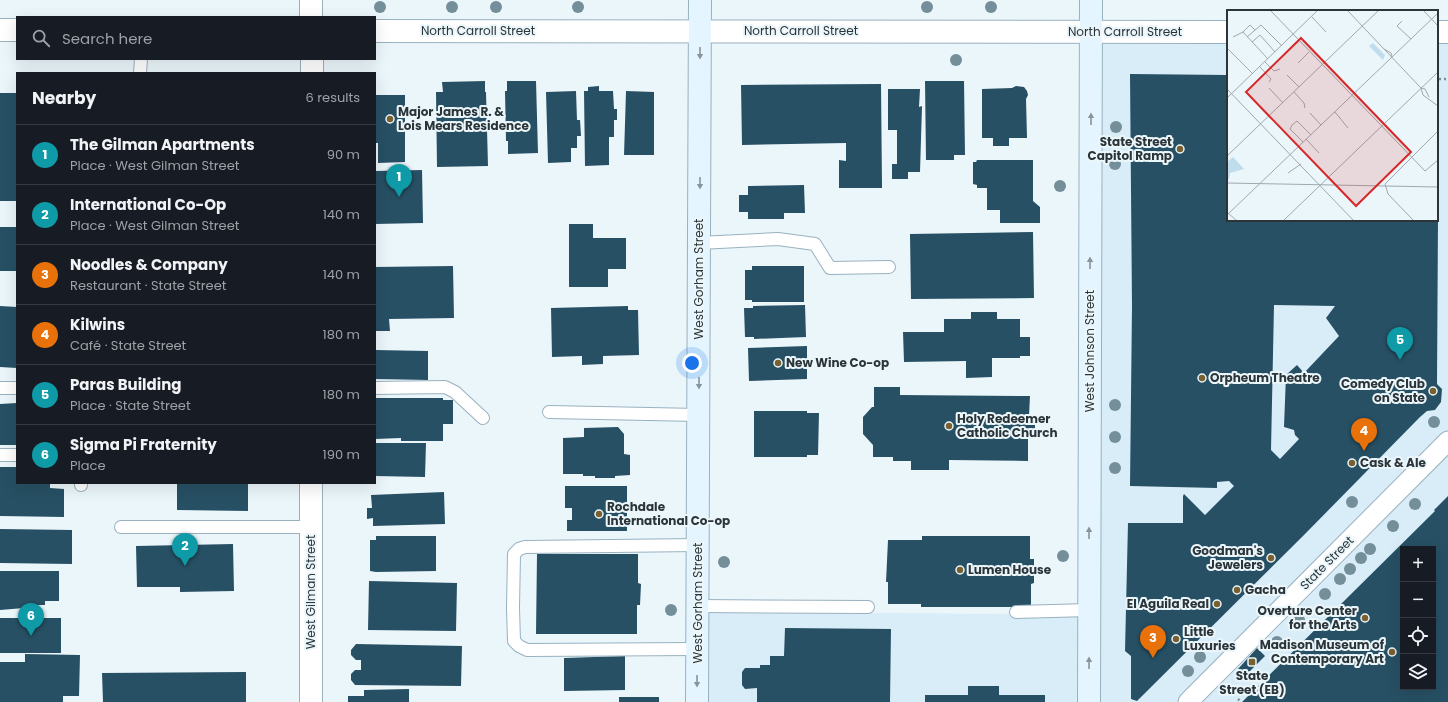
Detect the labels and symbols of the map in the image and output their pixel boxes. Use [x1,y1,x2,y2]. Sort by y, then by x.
inset map [1227,10,1438,221]
street label: North Carroll Street [421,22,535,39]
street label: North Carroll Street [744,22,858,39]
street label: North Carroll Street [1068,23,1182,40]
one-way arrow [697,47,703,60]
place label: Major James R. & Lois Mears Residence [398,103,529,134]
one-way arrow [1088,112,1094,125]
marker: Major James R. & Lois Mears Residence [385,114,395,124]
place label: State Street Capitol Ramp [1088,133,1172,164]
marker: State Street Capitol Ramp [1175,144,1185,154]
pin: 1 [386,164,412,197]
one-way arrow [697,177,703,190]
street label: West Gorham Street [690,219,707,339]
one-way arrow [1087,256,1093,269]
street label: West Johnson Street [1081,290,1098,412]
pin: 5 [1387,327,1413,360]
your location [682,353,702,373]
place label: New Wine Co-op [786,354,889,371]
marker: New Wine Co-op [773,358,783,368]
place label: Orpheum Theatre [1210,369,1320,386]
marker: Orpheum Theatre [1197,373,1207,383]
place label: Comedy Club on State [1341,375,1426,406]
one-way arrow [696,377,702,390]
marker: Comedy Club on State [1428,386,1438,396]
place label: Holy Redeemer Catholic Church [957,410,1058,441]
pin: 4 [1351,418,1377,451]
marker: Holy Redeemer Catholic Church [944,421,954,431]
place label: Cask & Ale [1360,454,1426,471]
marker: Cask & Ale [1347,458,1357,468]
place label: Rochdale International Co-op [607,498,730,529]
marker: Rochdale International Co-op [594,509,604,519]
one-way arrow [1086,526,1092,539]
street label: State Street [1296,532,1357,593]
pin: 2 [172,533,198,566]
street label: West Gilman Street [302,535,319,649]
place label: Goodman's Jewelers [1192,542,1263,573]
street label: West Gorham Street [689,543,706,663]
marker: Goodman's Jewelers [1266,553,1276,563]
place label: Lumen House [968,561,1052,578]
marker: Lumen House [955,565,965,575]
place label: Gacha [1245,581,1286,598]
marker: Gacha [1232,585,1242,595]
place label: El Aguila Real [1127,595,1209,612]
marker: El Aguila Real [1212,599,1222,609]
place label: Overture Center for the Arts [1257,602,1357,633]
pin: 6 [18,603,44,636]
marker: Overture Center for the Arts [1360,613,1370,623]
place label: Little Luxuries [1184,623,1236,654]
pin: 3 [1140,625,1166,658]
marker: Little Luxuries [1171,634,1181,644]
place label: Madison Museum of Contemporary Art [1260,636,1385,667]
marker: Madison Museum of Contemporary Art [1387,647,1397,657]
one-way arrow [1086,656,1092,669]
marker: State Street (EB) [1247,657,1257,667]
place label: State Street (EB) [1219,667,1285,698]
one-way arrow [694,675,700,688]

